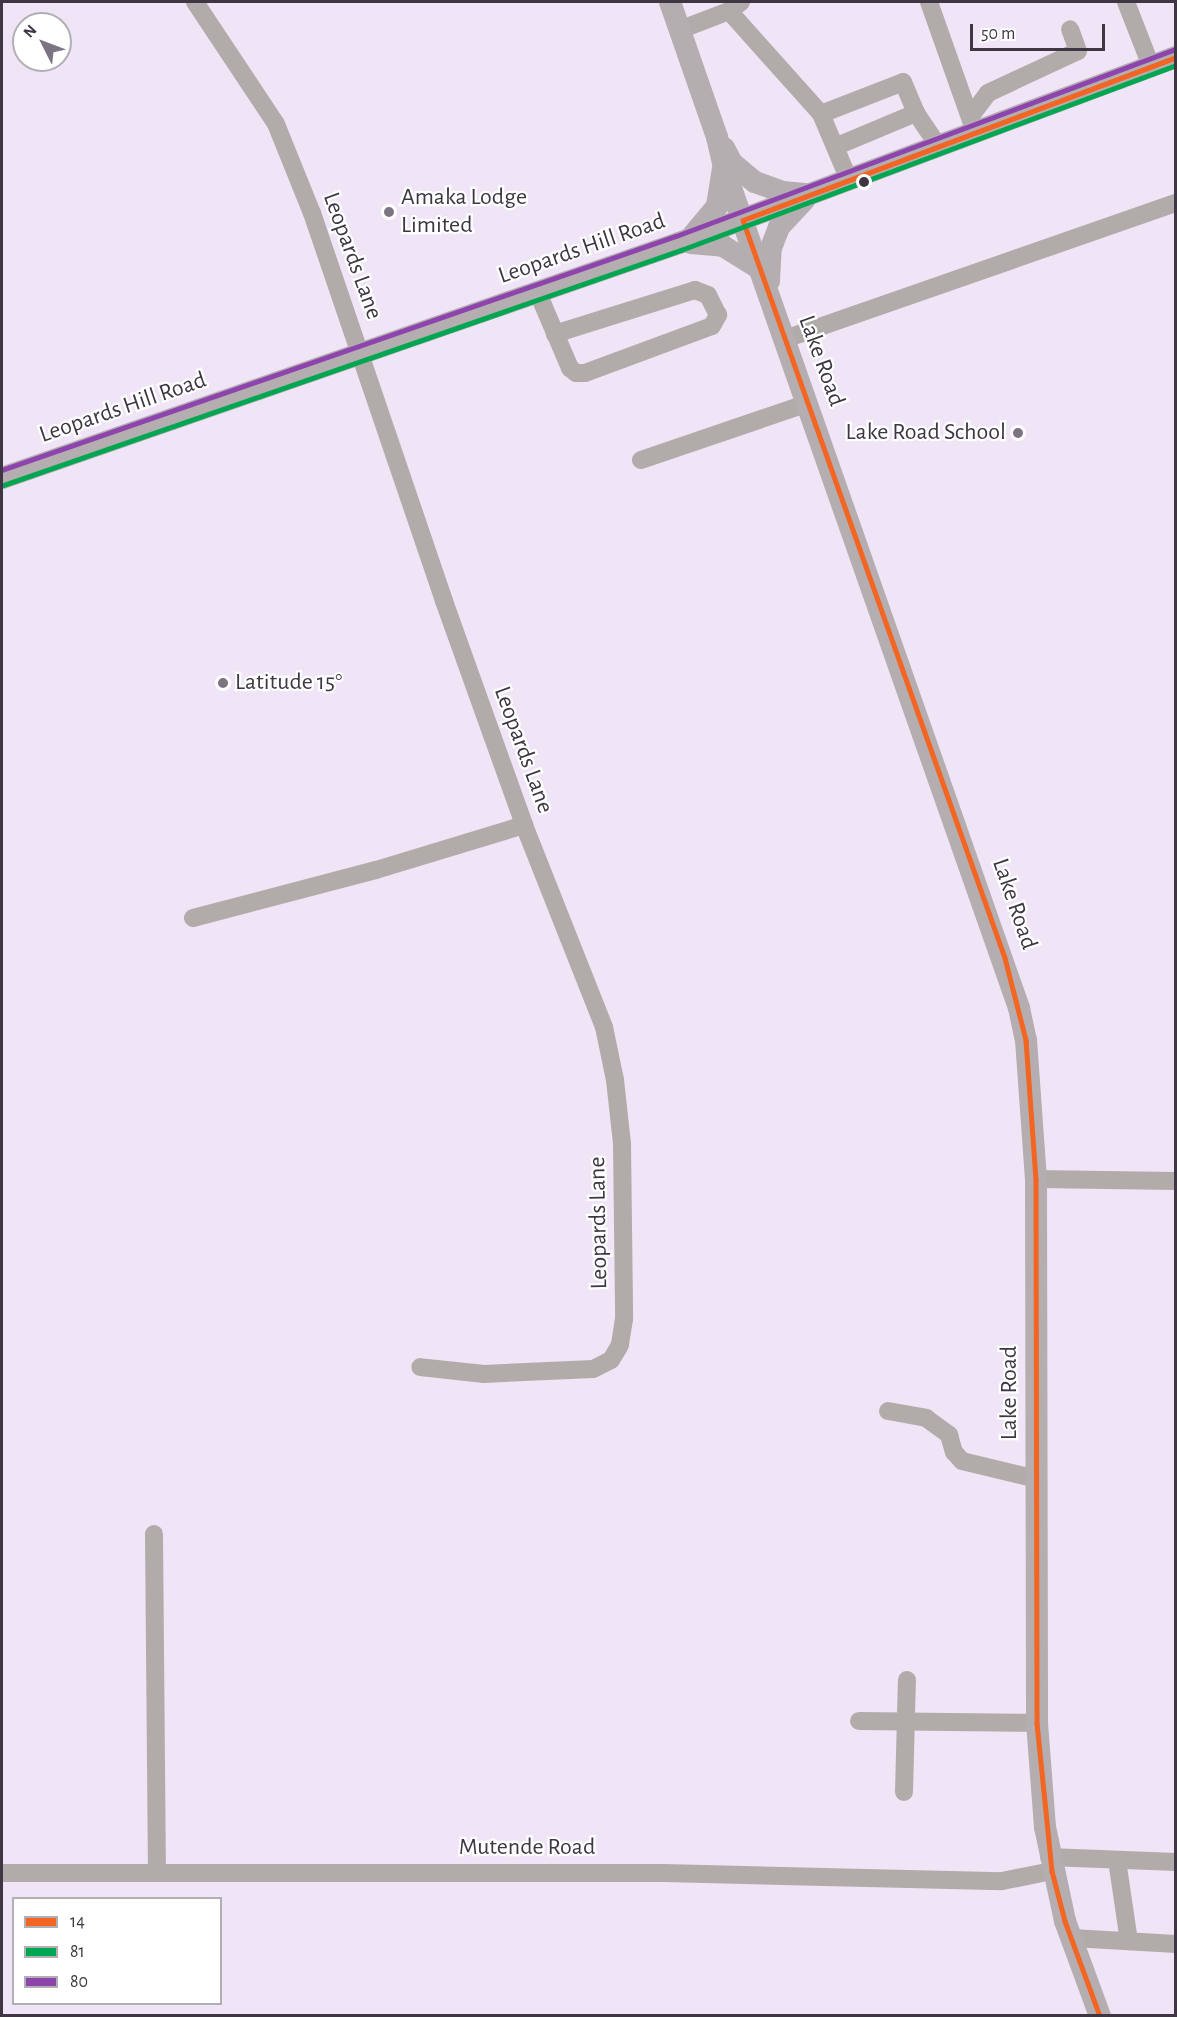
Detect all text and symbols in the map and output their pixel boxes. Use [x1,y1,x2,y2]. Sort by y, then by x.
north arrow [12,12,72,72]
scale bar [973,12,1108,50]
text: N [20,22,40,41]
text: 50 m [981,25,1015,43]
unlabelled marker [858,176,870,188]
place label: Amaka Lodge Limited [401,184,527,240]
street label: Leopards Lane [316,189,388,323]
marker: Amaka Lodge Limited [382,205,396,219]
street label: Leopards Hill Road [495,207,669,291]
street label: Lake Road [791,312,851,410]
street label: Leopards Hill Road [36,366,210,450]
place label: Lake Road School [846,419,1006,447]
marker: Lake Road School [1011,426,1025,440]
place label: Latitude 15° [235,669,342,697]
marker: Latitude 15° [216,676,230,690]
street label: Leopards Lane [487,683,559,817]
street label: Lake Road [985,855,1043,953]
street label: Leopards Lane [583,1156,615,1290]
street label: Lake Road [996,1346,1024,1440]
street label: Mutende Road [459,1834,595,1862]
legend [12,1897,222,2005]
text: 14 [70,1913,85,1931]
text: 81 [70,1943,85,1961]
text: 80 [70,1973,88,1991]

